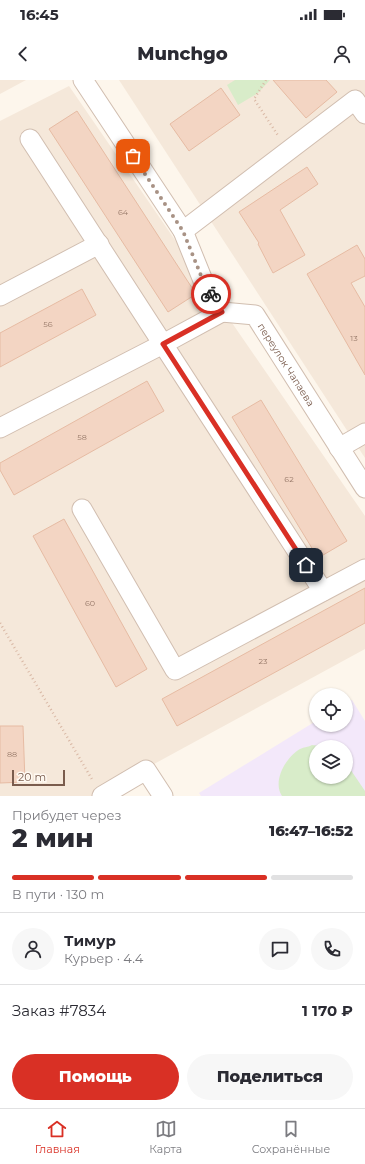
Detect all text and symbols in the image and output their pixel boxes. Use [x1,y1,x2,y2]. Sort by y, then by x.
text: 16:45 [20,5,59,24]
icon: back [12,43,34,65]
text: Munchgo [137,43,228,65]
icon: person [331,43,353,65]
pin [116,139,150,173]
icon: bag [122,145,144,167]
house number: 64 [118,207,129,217]
courier [191,274,231,314]
icon: bike [200,283,222,305]
house number: 56 [43,319,53,329]
street label: переулок Чапаева [255,320,318,408]
house number: 13 [350,333,358,343]
house number: 58 [77,432,87,442]
house number: 62 [284,474,294,484]
pin [289,548,323,582]
icon: home [295,554,317,576]
house number: 60 [85,598,95,608]
house number: 23 [258,656,268,666]
map controls [309,688,353,784]
button: locate [309,688,353,732]
button: layers [309,740,353,784]
house number: 88 [7,749,17,759]
scale bar [12,768,65,787]
text: 20 m [18,770,46,784]
text: Прибудет через [12,807,121,823]
text: 16:47–16:52 [269,821,353,840]
text: 2 мин [12,822,94,854]
text: В пути · 130 m [12,886,104,902]
button: person [12,928,54,970]
button: chat [259,928,301,970]
button: phone [311,928,353,970]
text: Тимур [64,931,116,950]
text: Курьер · 4.4 [64,950,143,966]
text: Заказ #7834 [12,1001,106,1020]
text: 1 170 ₽ [302,1001,353,1020]
button: Помощь [12,1054,179,1100]
button: Поделиться [187,1054,353,1100]
tab: Главная [35,1118,80,1156]
tab: Карта [149,1118,182,1156]
tab: Сохранённые [252,1118,330,1156]

